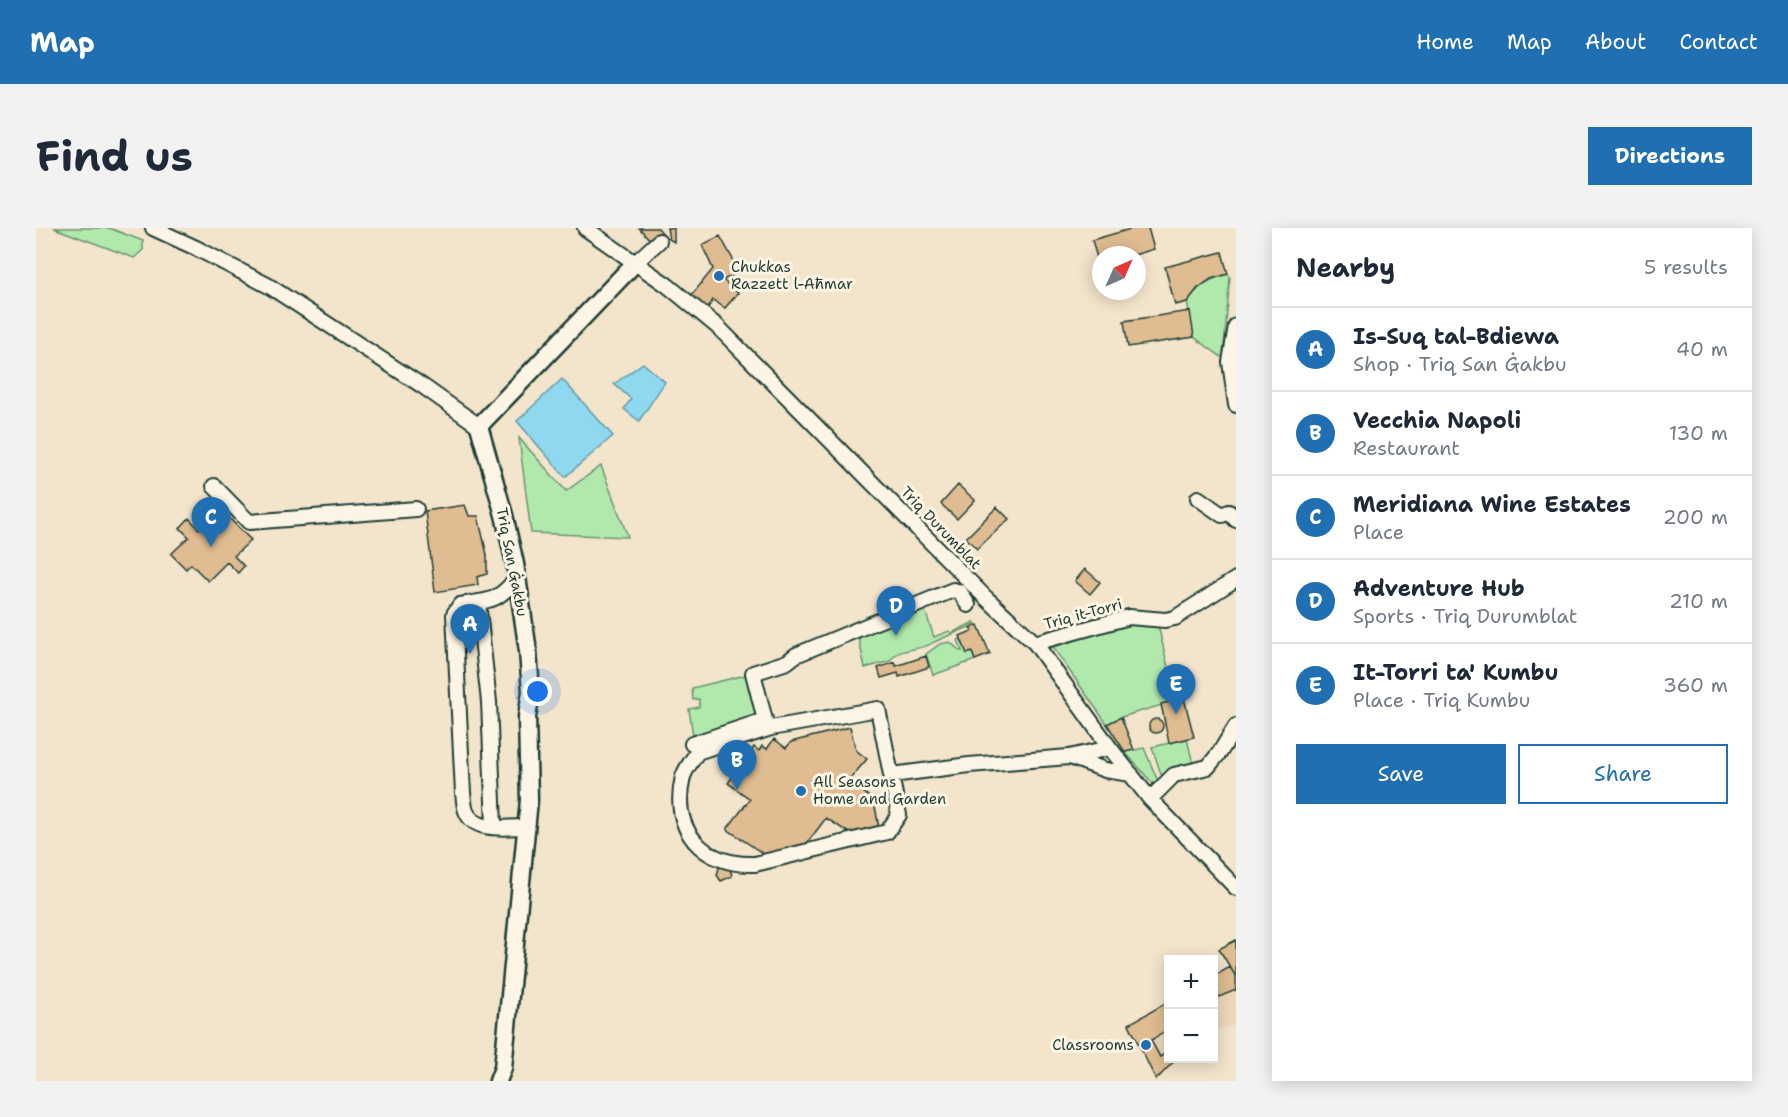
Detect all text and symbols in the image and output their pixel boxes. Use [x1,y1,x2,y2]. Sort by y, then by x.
text: Map [30,23,95,61]
text: Home [1416,28,1474,56]
text: Map [1507,28,1552,56]
text: About [1585,28,1646,56]
text: Contact [1679,28,1758,56]
button: Directions [1588,127,1752,185]
text: Find us [36,128,193,184]
north arrow [1092,246,1146,300]
text: Nearby [1296,250,1395,285]
text: 5 results [1644,254,1728,280]
place label: Chukkas Razzett l-Aħmar [731,257,853,294]
marker: Chukkas Razzett l-Aħmar [712,269,726,283]
text: Is-Suq tal-Bdiewa [1353,322,1559,351]
text: A [1308,336,1323,362]
text: 40 m [1676,336,1728,362]
text: Shop · Triq San Ġakbu [1353,351,1567,377]
text: Vecchia Napoli [1353,406,1521,435]
text: B [1309,420,1322,446]
text: 130 m [1669,420,1728,446]
text: Restaurant [1353,435,1460,461]
street label: Triq Durumblat [896,482,986,574]
text: Meridiana Wine Estates [1353,490,1631,519]
pin: C [192,498,231,547]
text: C [1309,504,1322,530]
text: 200 m [1663,504,1728,530]
street label: Triq San Ġakbu [492,506,532,618]
text: Place [1353,519,1404,545]
text: Adventure Hub [1353,574,1525,603]
pin: D [876,586,916,636]
text: D [1308,588,1323,614]
text: 210 m [1669,588,1728,614]
street label: Triq it-Torri [1042,594,1124,634]
text: Sports · Triq Durumblat [1353,603,1578,629]
pin: A [450,604,490,654]
text: It-Torri ta' Kumbu [1353,658,1558,687]
pin: E [1156,664,1196,714]
text: E [1309,672,1322,698]
text: 360 m [1663,672,1728,698]
your location [523,677,552,706]
text: Place · Triq Kumbu [1353,687,1530,713]
pin: B [718,740,756,790]
button: Save [1296,744,1506,804]
button: Share [1518,744,1728,804]
place label: All Seasons Home and Garden [813,772,946,809]
marker: All Seasons Home and Garden [794,784,808,798]
map controls [1164,955,1218,1063]
button: + [1164,955,1218,1009]
button: − [1164,1009,1218,1063]
place label: Classrooms [1052,1035,1134,1055]
marker: Classrooms [1139,1038,1153,1052]

